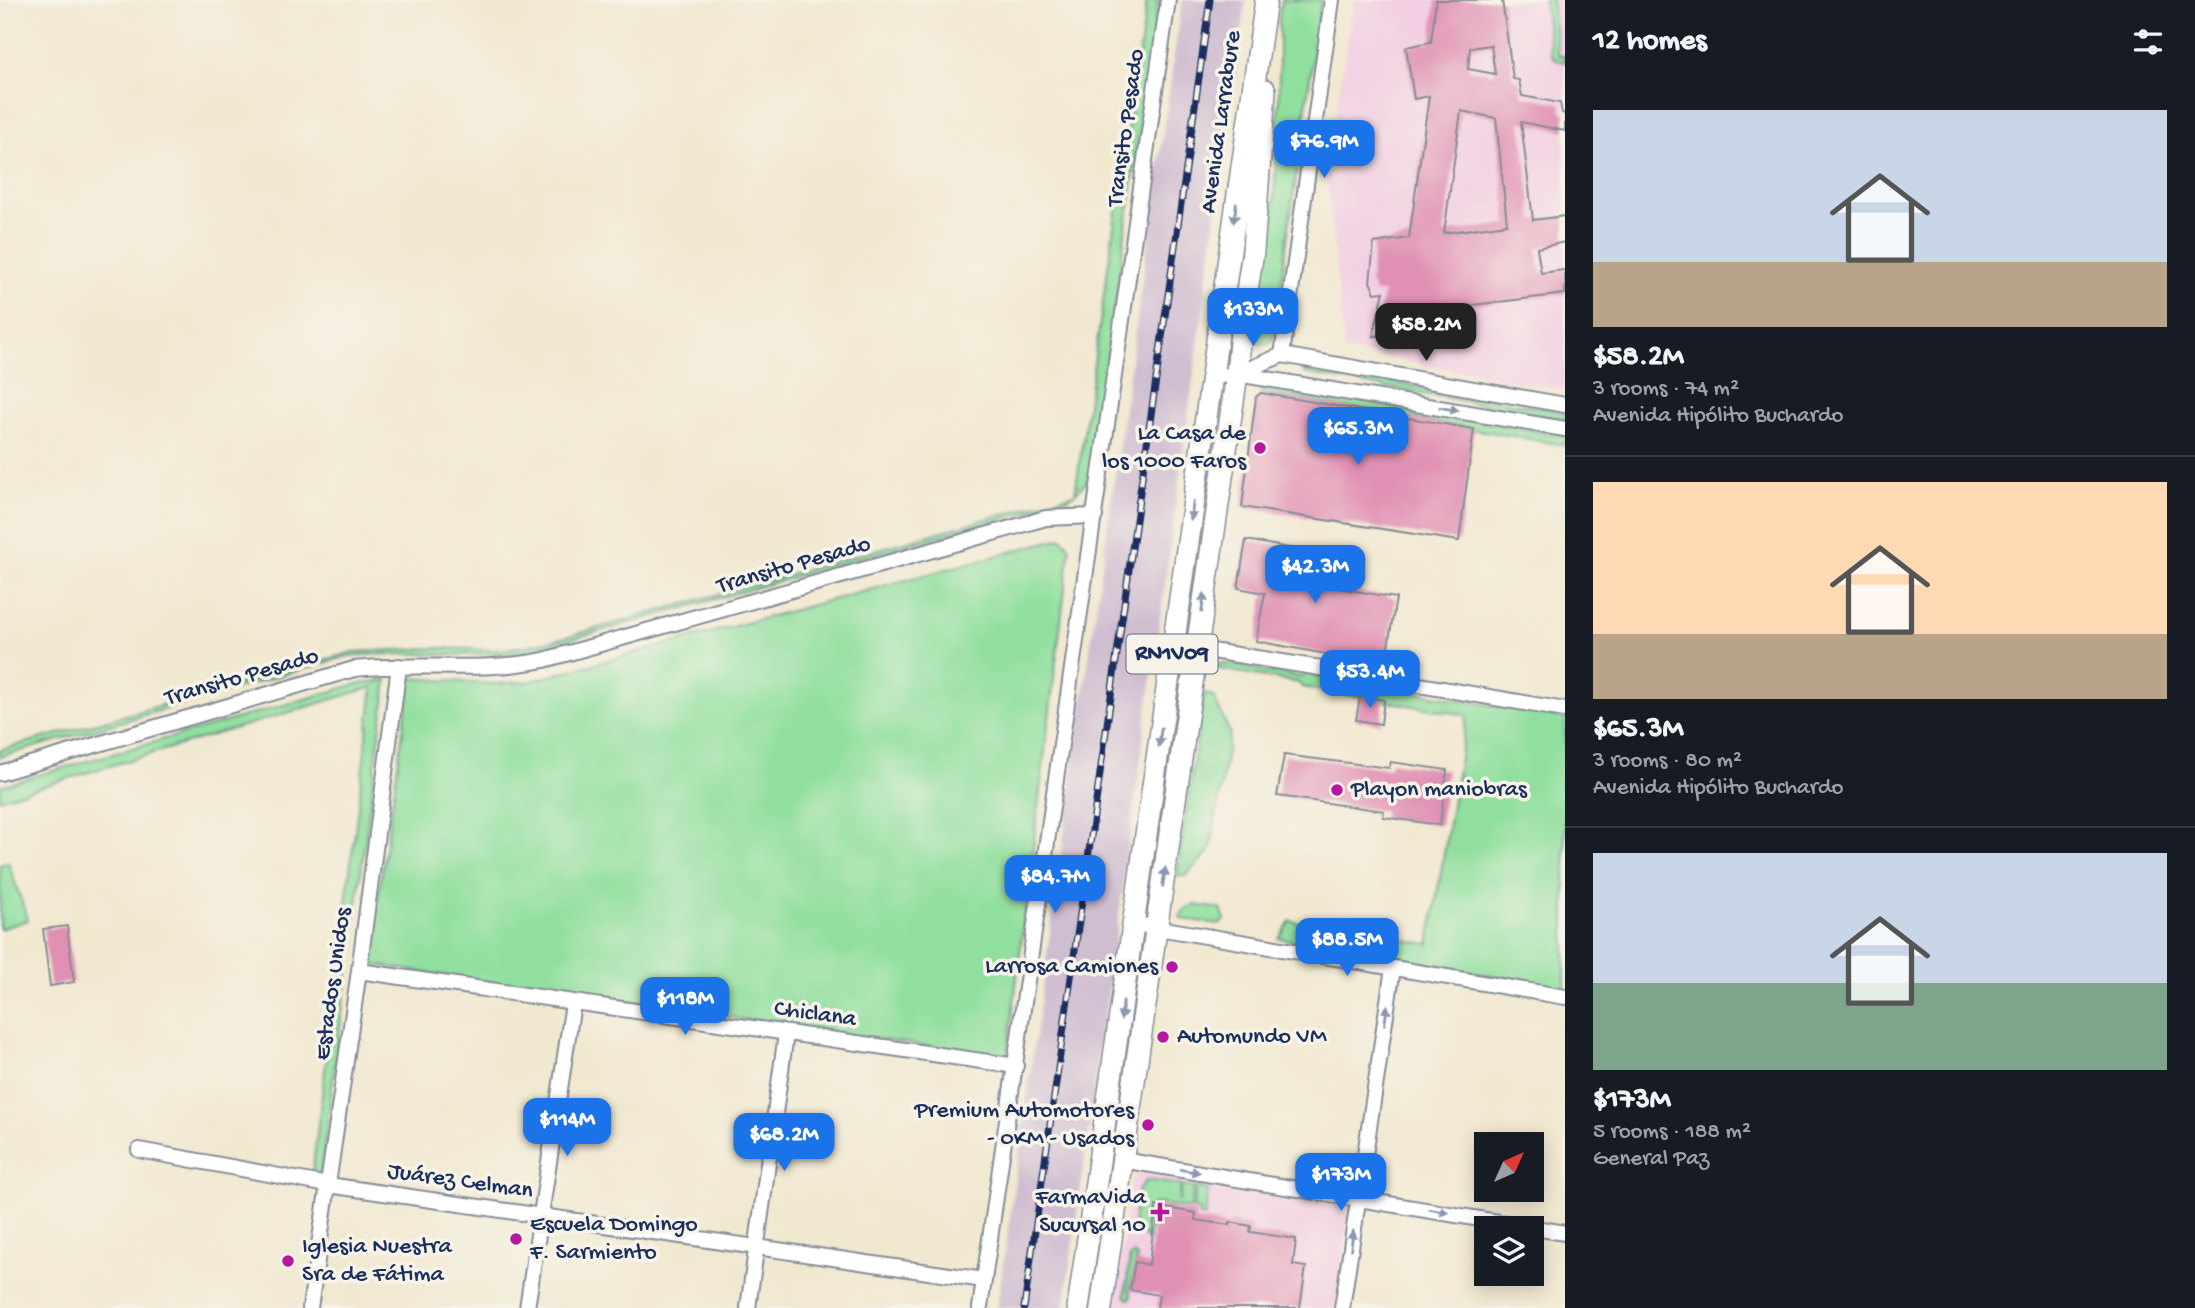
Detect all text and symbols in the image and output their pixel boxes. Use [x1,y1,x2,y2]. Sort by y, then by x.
icon: filters [2129,23,2167,61]
text: 12 homes [1593,25,1706,60]
street label: Avenida Larrabure [1195,28,1249,215]
street label: Transito Pesado [1101,47,1152,211]
pin: $76.9M [1267,120,1381,180]
text: $76.9M [1290,129,1358,156]
icon: home [1817,155,1943,281]
one-way arrow [1229,203,1240,225]
pin: $133M [1204,288,1302,348]
text: $133M [1223,297,1283,324]
pin: $58.2M [1369,304,1483,363]
text: $58.2M [1391,312,1461,339]
text: $58.2M [1593,341,1684,376]
text: 3 rooms · 74 m² [1593,376,1739,403]
text: Avenida Hipólito Buchardo [1593,403,1843,430]
one-way arrow [1439,404,1461,415]
pin: $65.3M [1301,407,1415,467]
text: $65.3M [1323,416,1393,443]
place label: La Casa de los 1000 Faros [1102,420,1247,477]
marker: La Casa de los 1000 Faros [1252,440,1268,456]
one-way arrow [1187,501,1198,523]
icon: home [1817,527,1943,653]
street label: Transito Pesado [712,530,874,602]
pin: $42.3M [1258,546,1372,605]
text: $42.3M [1281,554,1349,581]
one-way arrow [1198,592,1209,614]
road number: RN1V09 [1126,634,1218,674]
street label: Transito Pesado [160,642,322,714]
pin: $53.4M [1313,650,1427,710]
text: $53.4M [1336,659,1404,686]
text: $65.3M [1593,713,1683,748]
one-way arrow [1155,726,1166,748]
text: 3 rooms · 80 m² [1593,748,1742,775]
text: Avenida Hipólito Buchardo [1593,775,1843,802]
place label: Playon maniobras [1350,776,1528,805]
marker: Playon maniobras [1329,782,1345,798]
pin: $84.7M [998,856,1112,915]
text: $84.7M [1021,864,1089,891]
one-way arrow [1158,866,1169,888]
icon: home [1817,898,1943,1024]
street label: Estados Unidos [309,905,359,1062]
pin: $88.5M [1290,918,1404,978]
text: $88.5M [1312,927,1382,954]
place label: Larrosa Camiones [985,953,1159,982]
marker: Larrosa Camiones [1164,959,1180,975]
pin: $118M [636,978,734,1037]
text: $118M [656,986,714,1013]
street label: Chiclana [772,995,859,1035]
one-way arrow [1116,1000,1127,1022]
one-way arrow [1381,1004,1392,1026]
place label: Automundo VM [1177,1023,1327,1052]
marker: Automundo VM [1155,1029,1171,1045]
text: $173M [1593,1084,1671,1119]
place label: Premium Automotores - 0KM - Usados [914,1097,1135,1154]
pin: $114M [518,1098,616,1158]
text: $114M [539,1107,595,1134]
pin: $68.2M [727,1114,841,1173]
marker: Premium Automotores - 0KM - Usados [1140,1117,1156,1133]
text: 5 rooms · 188 m² [1593,1119,1751,1146]
text: $68.2M [749,1122,819,1149]
north arrow [1474,1132,1544,1202]
map controls [1474,1132,1544,1286]
text: General Paz [1593,1146,1709,1173]
pin: $173M [1292,1154,1390,1213]
street label: Juárez Celman [385,1157,535,1207]
text: $173M [1311,1162,1371,1189]
one-way arrow [1179,1166,1201,1177]
place label: FarmaVida Sucursal 10 [1035,1184,1147,1241]
marker: FarmaVida Sucursal 10 [1152,1204,1168,1220]
one-way arrow [1428,1206,1450,1217]
place label: Escuela Domingo F. Sarmiento [529,1211,698,1268]
button: layers [1474,1216,1544,1286]
one-way arrow [1347,1229,1358,1251]
marker: Escuela Domingo F. Sarmiento [508,1231,524,1247]
place label: Iglesia Nuestra Sra de Fátima [302,1233,453,1290]
marker: Iglesia Nuestra Sra de Fátima [280,1253,296,1269]

